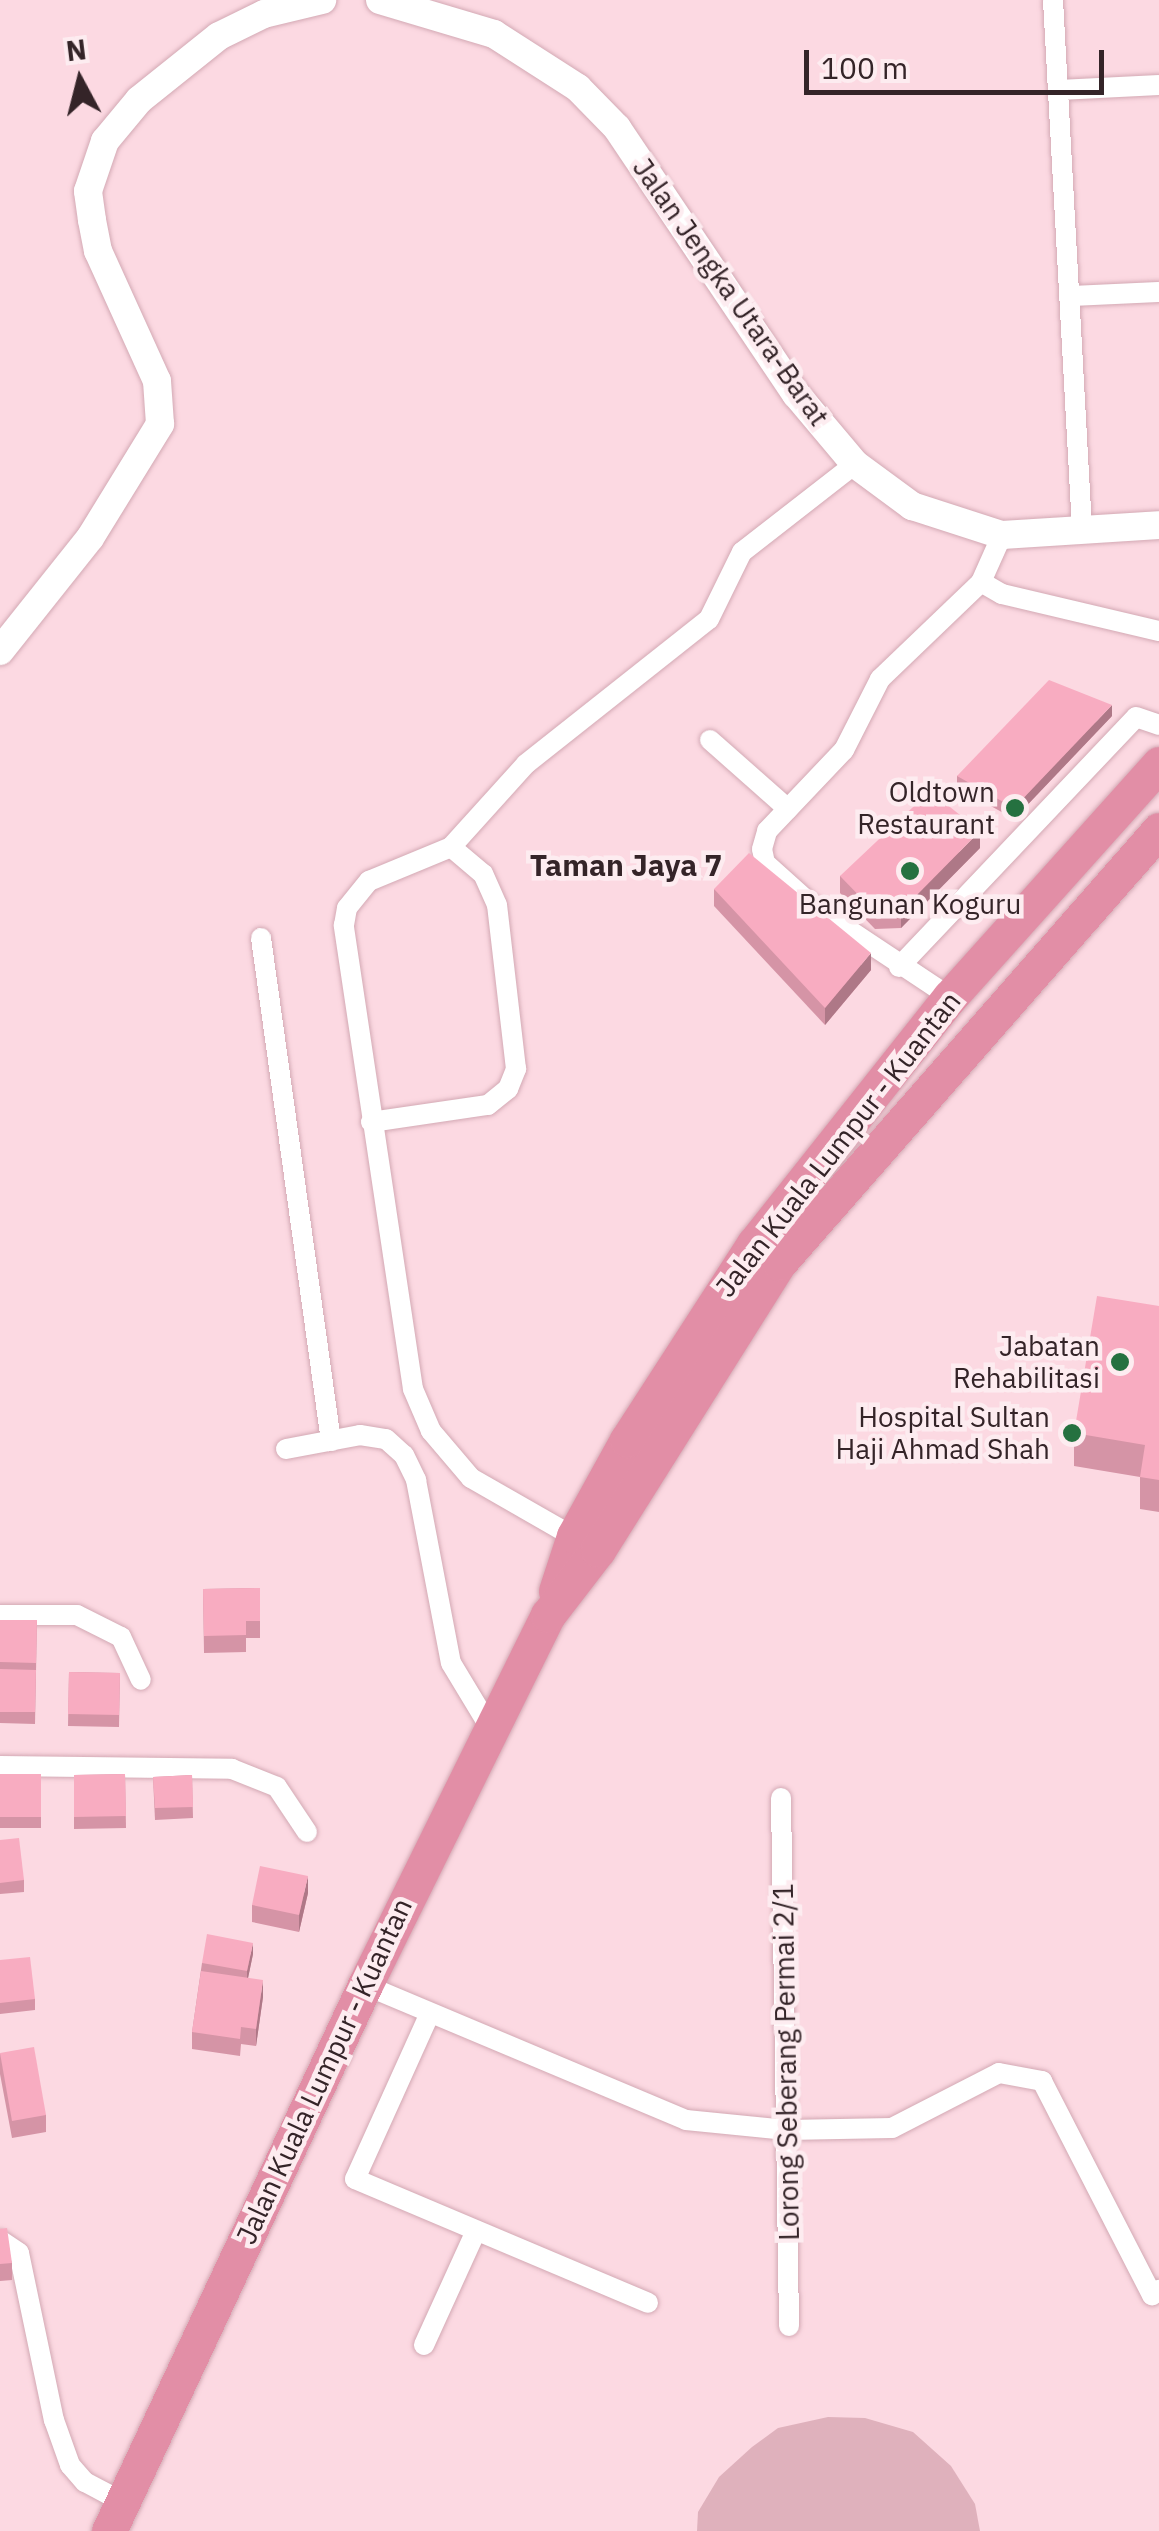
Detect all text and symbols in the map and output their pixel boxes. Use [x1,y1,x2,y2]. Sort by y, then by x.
north arrow [30,30,130,130]
text: N [64,30,89,69]
scale bar [809,30,1109,92]
text: 100 m [821,48,908,87]
street label: Jalan Jengka Utara-Barat [626,152,836,432]
place label: Oldtown Restaurant [857,775,995,841]
marker: Oldtown Restaurant [1004,797,1026,819]
district label: Taman Jaya 7 [530,847,722,883]
marker: Bangunan Koguru [899,860,921,882]
place label: Bangunan Koguru [799,887,1021,921]
street label: Jalan Kuala Lumpur - Kuantan [709,985,967,1303]
place label: Jabatan Rehabilitasi [953,1329,1100,1395]
marker: Jabatan Rehabilitasi [1109,1351,1131,1373]
place label: Hospital Sultan Haji Ahmad Shah [836,1400,1050,1466]
marker: Hospital Sultan Haji Ahmad Shah [1059,1420,1085,1446]
street label: Lorong Seberang Permai 2/1 [766,1883,806,2241]
street label: Jalan Kuala Lumpur - Kuantan [229,1893,419,2249]

